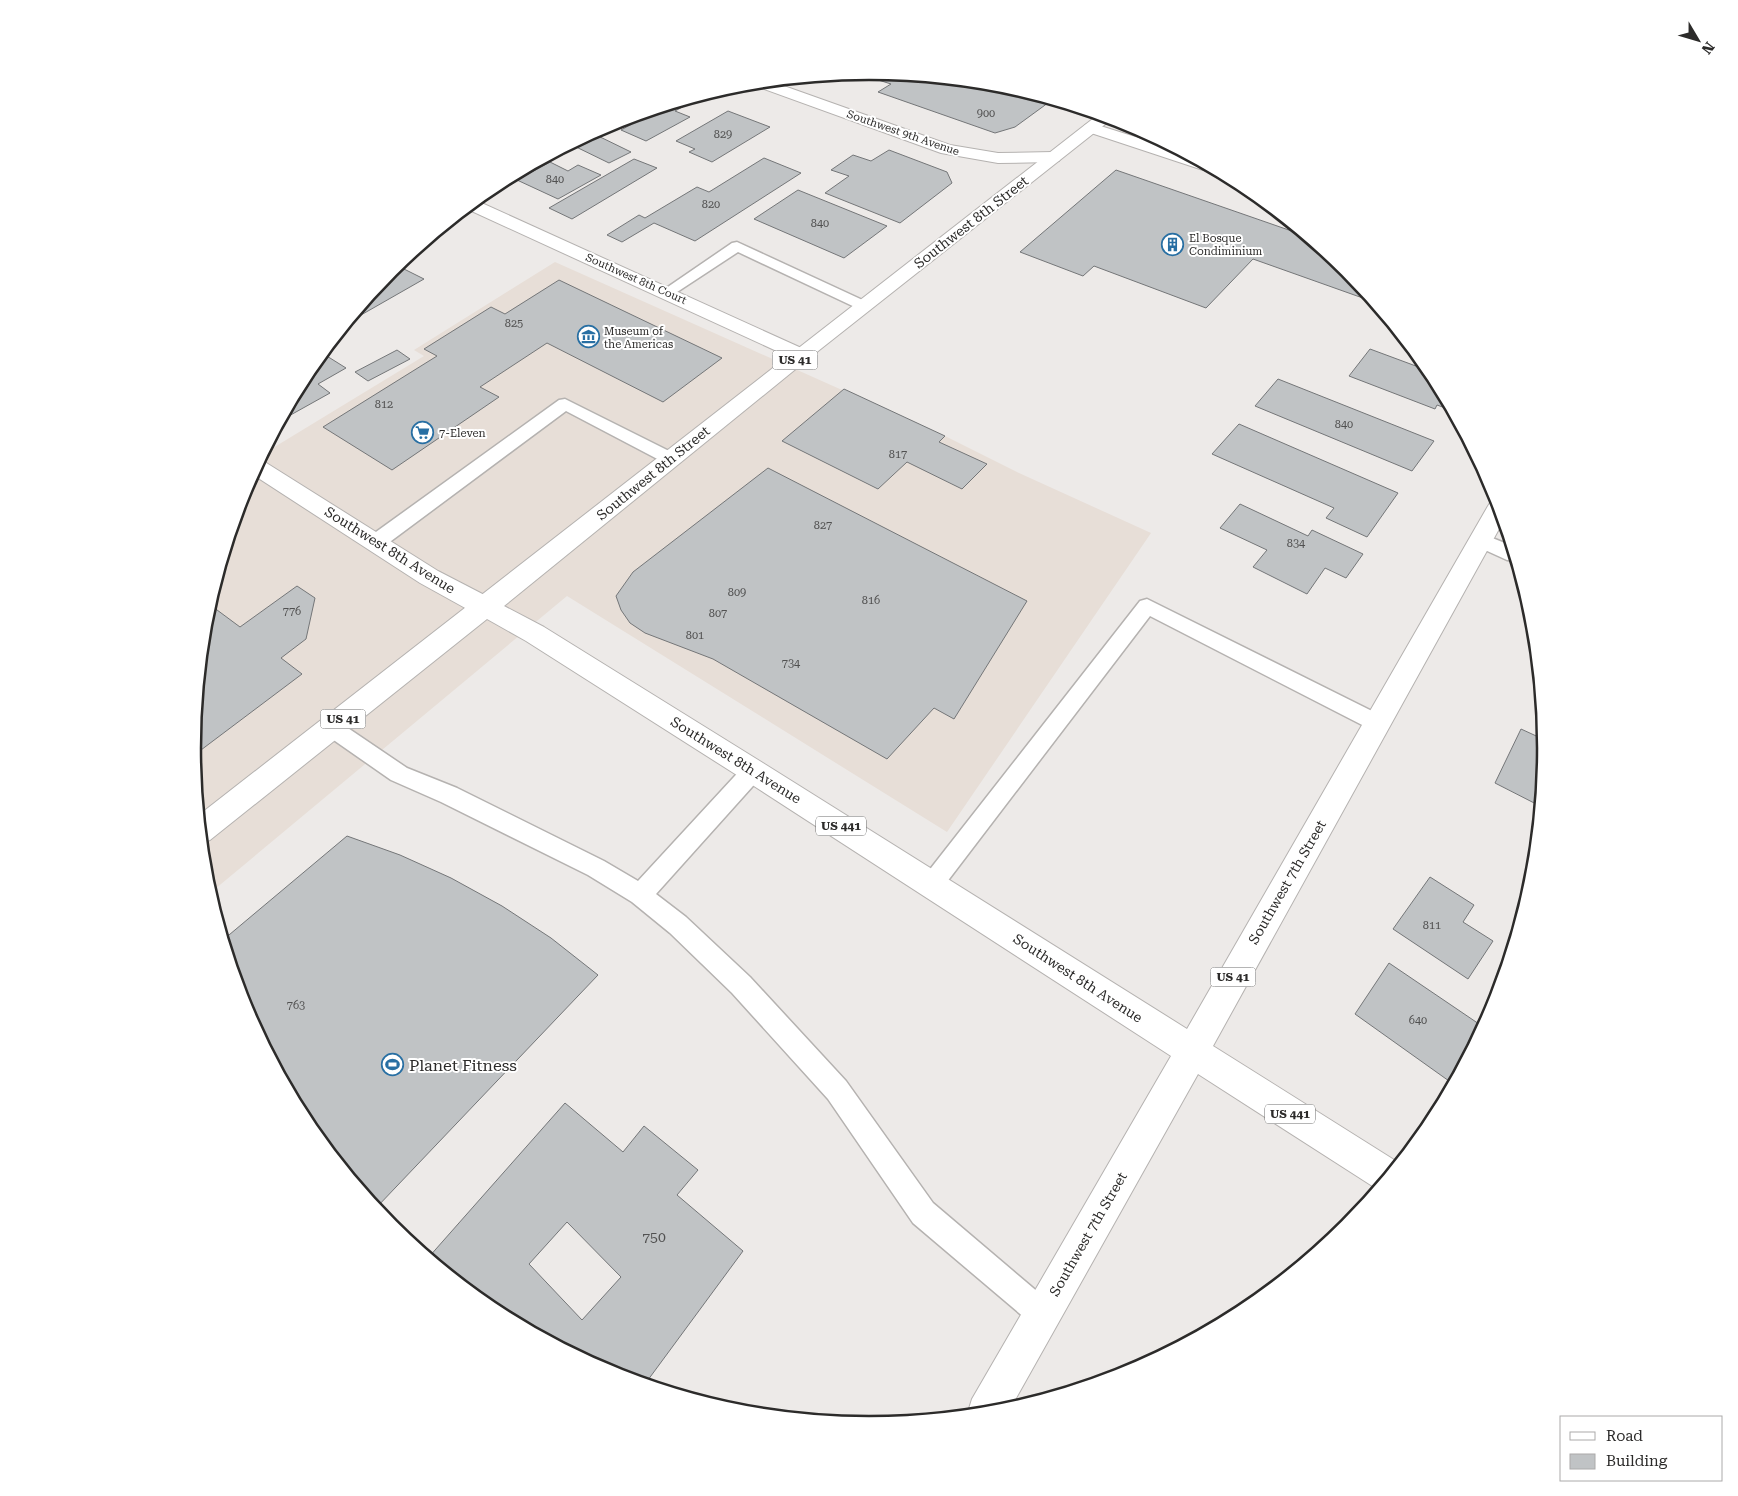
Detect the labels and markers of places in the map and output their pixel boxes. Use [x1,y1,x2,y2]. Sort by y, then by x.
building icon: El Bosque Condiminium [1161,232,1185,256]
place label: El Bosque Condiminium [1189,232,1262,258]
museum icon: Museum of the Americas [576,325,600,349]
place label: Museum of the Americas [604,325,673,351]
supermarket icon: 7-Eleven [411,421,435,445]
place label: 7-Eleven [439,427,486,440]
sports icon: Planet Fitness [381,1053,405,1077]
place label: Planet Fitness [409,1056,517,1075]

